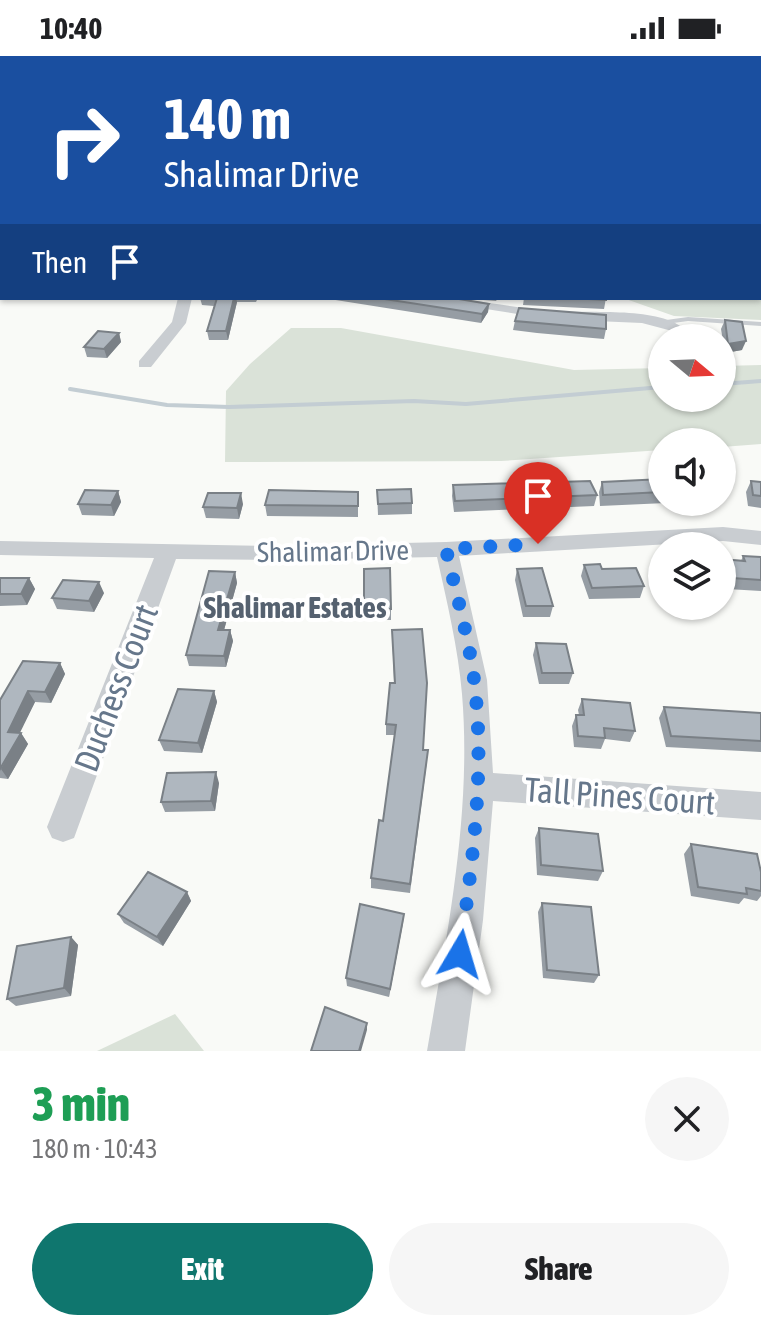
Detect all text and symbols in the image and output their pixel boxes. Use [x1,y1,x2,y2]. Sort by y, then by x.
text: 10:40 [40,11,102,45]
text: 140 m [164,87,291,151]
icon: right [32,88,136,192]
text: Shalimar Drive [164,153,359,195]
icon: arrive [103,240,147,284]
text: Then [32,245,87,279]
north arrow [648,324,736,412]
map controls [648,324,736,620]
button: sound [648,428,736,516]
pin [504,462,572,544]
icon: arrive [516,474,560,518]
button: layers [648,532,736,620]
street label: Shalimar Drive [257,534,409,568]
district label: Shalimar Estates [204,590,387,624]
street label: Duchess Court [66,599,165,777]
street label: Tall Pines Court [524,769,716,822]
position arrow [418,912,502,996]
text: 3 min [32,1076,130,1131]
button: close [645,1077,729,1161]
text: 180 m · 10:43 [32,1134,158,1164]
button: Exit [32,1223,373,1315]
button: Share [389,1223,729,1315]

